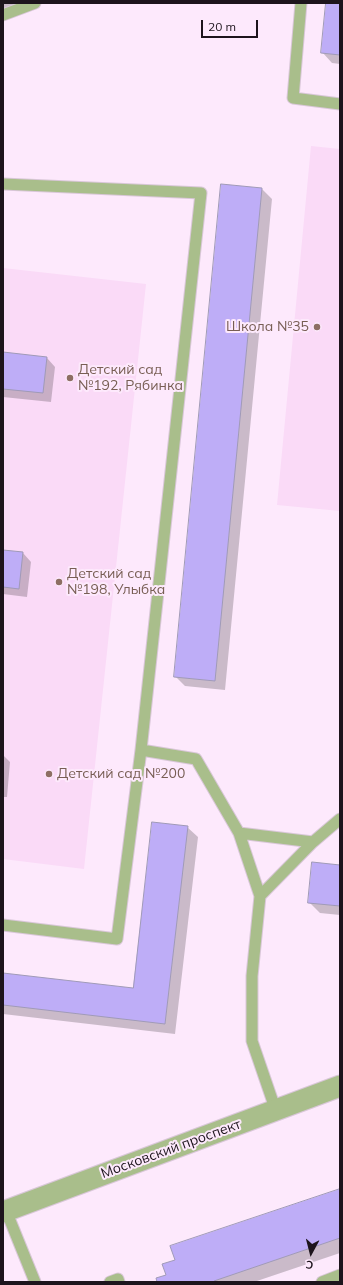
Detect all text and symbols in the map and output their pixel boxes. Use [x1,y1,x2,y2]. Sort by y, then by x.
scale bar [203,12,260,38]
text: 20 m [208,19,236,34]
place label: Школа №35 [226,319,309,335]
marker: Школа №35 [312,322,322,332]
place label: Детский сад №192, Рябинка [78,362,183,394]
marker: Детский сад №192, Рябинка [65,373,75,383]
place label: Детский сад №198, Улыбка [67,566,165,598]
marker: Детский сад №198, Улыбка [54,577,64,587]
place label: Детский сад №200 [57,766,185,782]
marker: Детский сад №200 [44,769,54,779]
street label: Московский проспект [99,1116,243,1182]
north arrow [291,1233,331,1273]
text: С [305,1258,314,1272]

